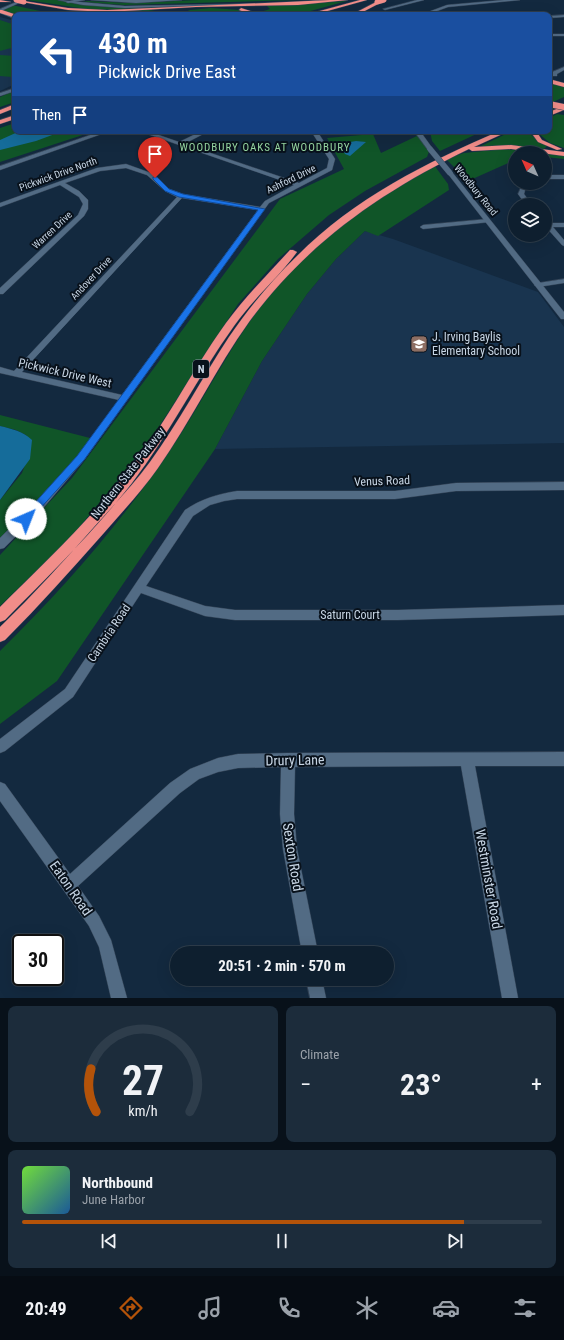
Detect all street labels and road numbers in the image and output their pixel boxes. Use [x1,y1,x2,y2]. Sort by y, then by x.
street label: Pickwick Drive North [18,155,98,193]
street label: Ashford Drive [265,162,318,196]
street label: Woodbury Road [452,162,500,218]
street label: Warren Drive [30,209,74,251]
street label: Andover Drive [68,254,114,302]
street label: Pickwick Drive West [17,356,113,391]
road number: N [193,360,209,378]
street label: Northern State Parkway [88,425,168,521]
street label: Venus Road [354,473,410,489]
street label: Cambria Road [85,601,133,664]
street label: Saturn Court [320,608,380,622]
street label: Drury Lane [265,751,325,769]
street label: Sexton Road [280,822,306,892]
street label: Westminster Road [472,828,506,930]
street label: Eaton Road [46,858,96,918]

